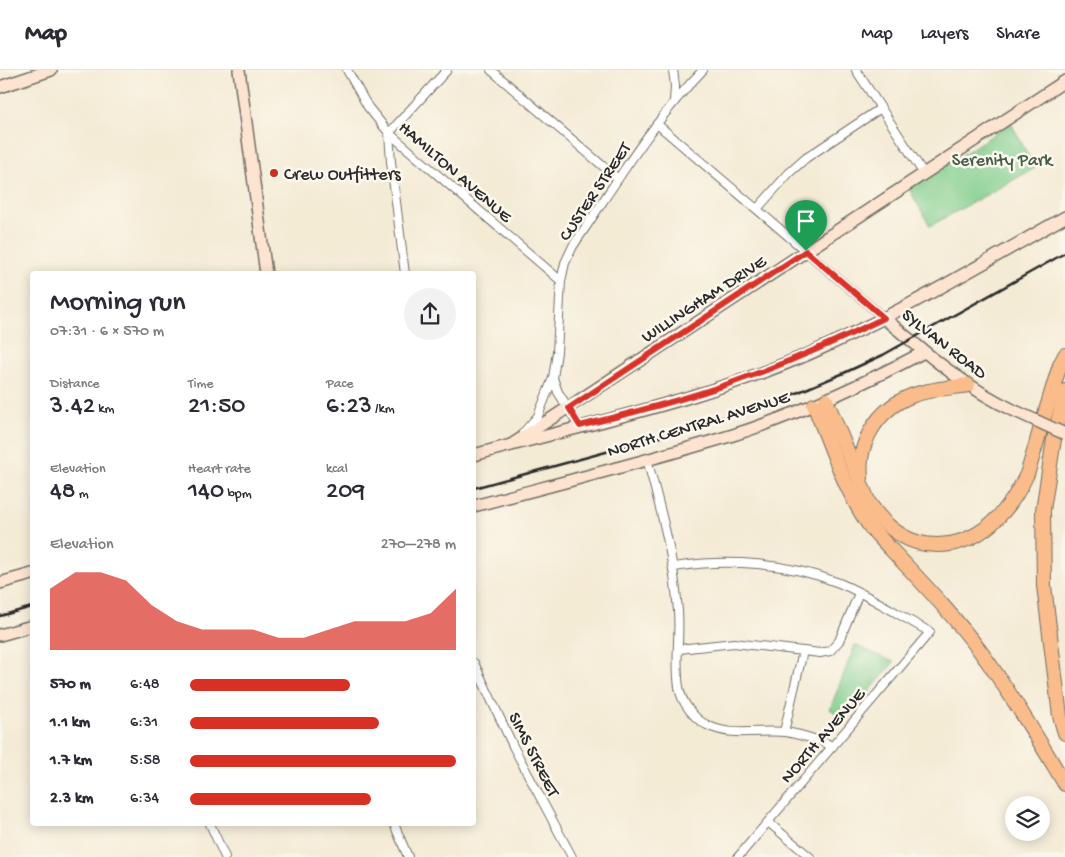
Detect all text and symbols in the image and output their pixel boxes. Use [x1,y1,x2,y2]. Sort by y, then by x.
text: Map [25,20,67,49]
text: Map [861,24,893,45]
text: Layers [921,24,968,45]
text: Share [996,24,1040,45]
street label: HAMILTON AVENUE [393,118,516,228]
street label: CUSTER STREET [555,138,637,246]
park label: Serenity Park [952,151,1054,172]
place label: Crew Outfitters [284,165,402,186]
marker: Crew Outfitters [268,167,280,179]
pin [785,200,827,251]
icon: arrive [792,207,820,235]
street label: WILLINGHAM DRIVE [638,251,771,348]
text: Morning run [50,287,185,320]
button: share [404,288,456,340]
street label: SYLVAN ROAD [897,305,991,385]
text: 07:31 · 6 × 570 m [50,323,164,342]
text: Distance [50,376,99,393]
text: Time [188,376,214,393]
text: Pace [326,376,353,393]
street label: NORTH CENTRAL AVENUE [605,387,793,463]
text: 3.42 [50,393,95,422]
text: 21:50 [188,393,246,422]
text: 6:23 [326,393,372,422]
text: km [95,401,114,418]
text: /km [372,401,395,418]
text: Elevation [50,461,106,478]
text: Heart rate [188,461,251,478]
text: kcal [326,461,348,478]
text: 48 [50,478,76,507]
text: 140 [188,478,224,507]
text: 209 [326,478,365,507]
text: m [76,486,89,503]
text: bpm [224,486,252,503]
text: Elevation [50,536,114,555]
text: 270–278 m [381,536,456,555]
text: 570 m [50,676,91,695]
text: 6:48 [130,676,159,695]
street label: NORTH AVENUE [777,684,871,788]
street label: SIMS STREET [503,709,563,802]
text: 1.1 km [50,714,90,733]
text: 6:31 [130,714,158,733]
text: 1.7 km [50,752,92,771]
text: 5:58 [130,752,161,771]
text: 2.3 km [50,790,93,809]
text: 6:34 [130,790,159,809]
map controls [1005,796,1050,841]
button: layers [1005,796,1050,841]

